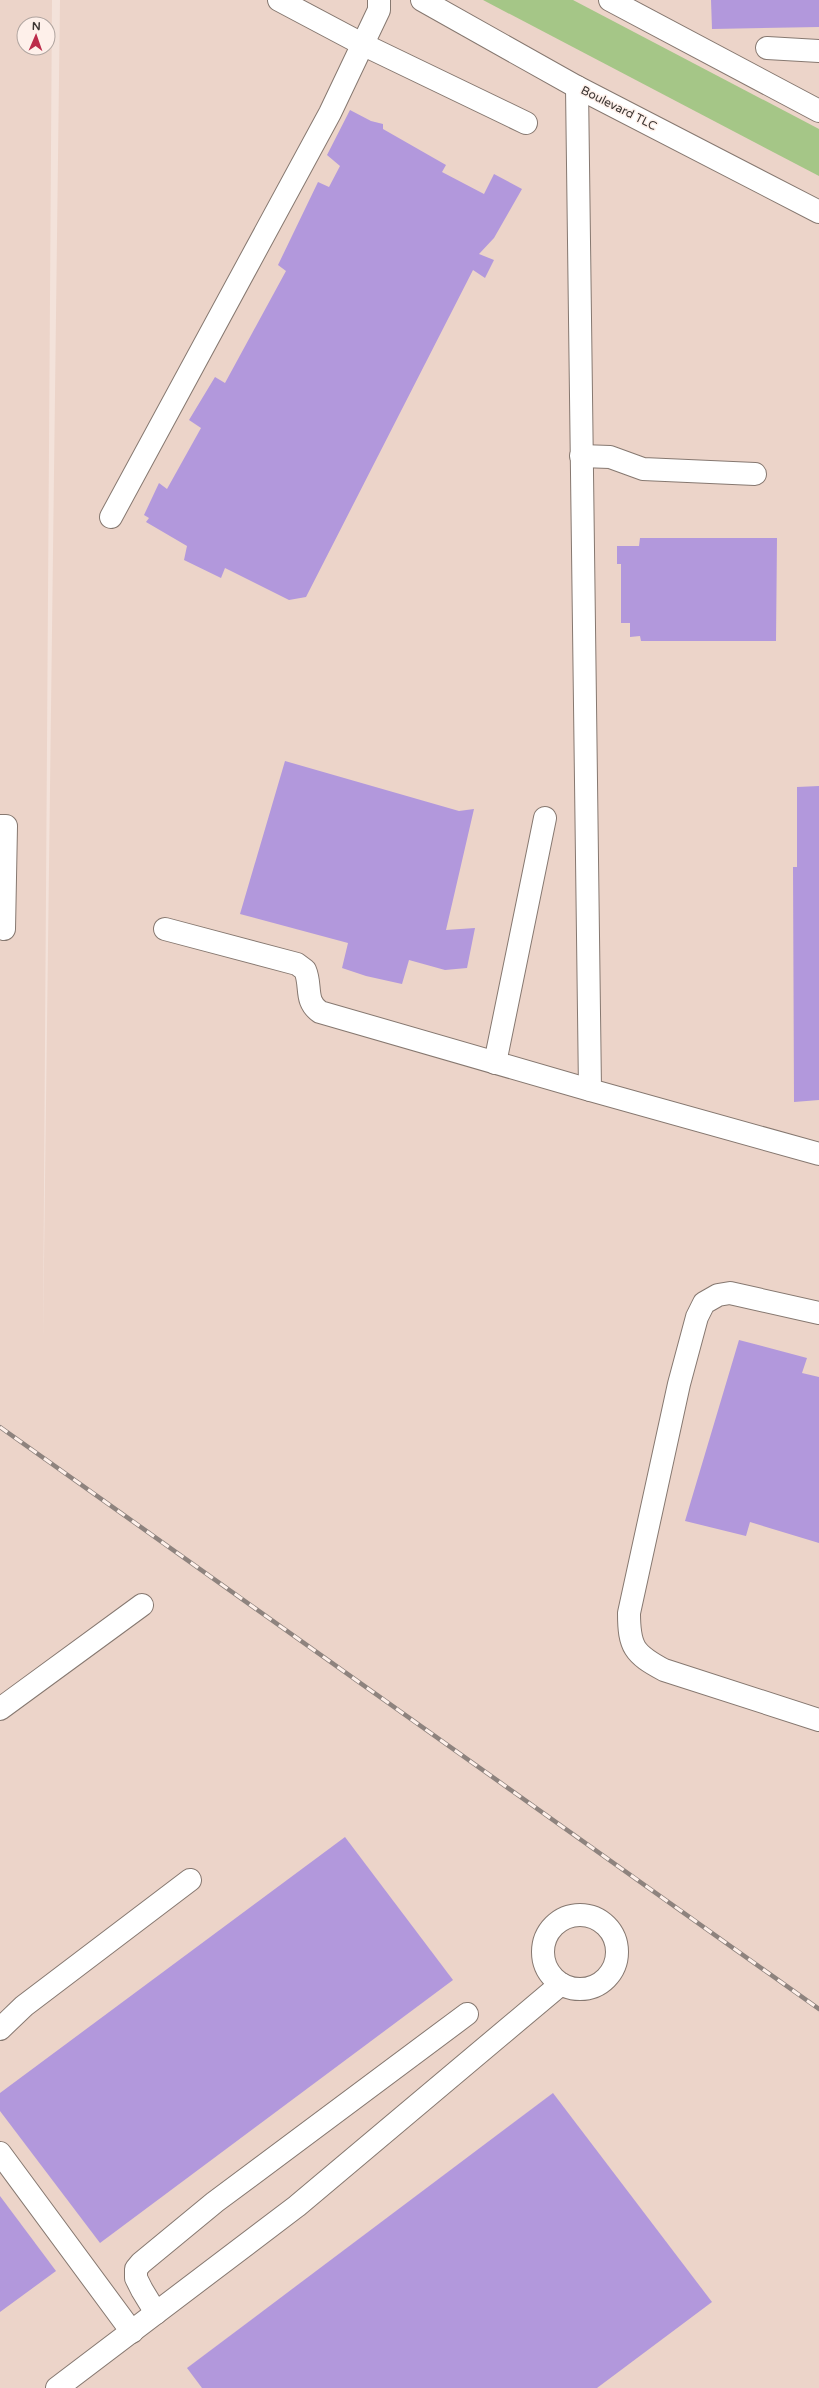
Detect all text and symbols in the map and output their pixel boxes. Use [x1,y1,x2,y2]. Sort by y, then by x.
north arrow [16,16,56,56]
text: N [32,20,41,33]
street label: Boulevard TLC [579,83,659,133]

